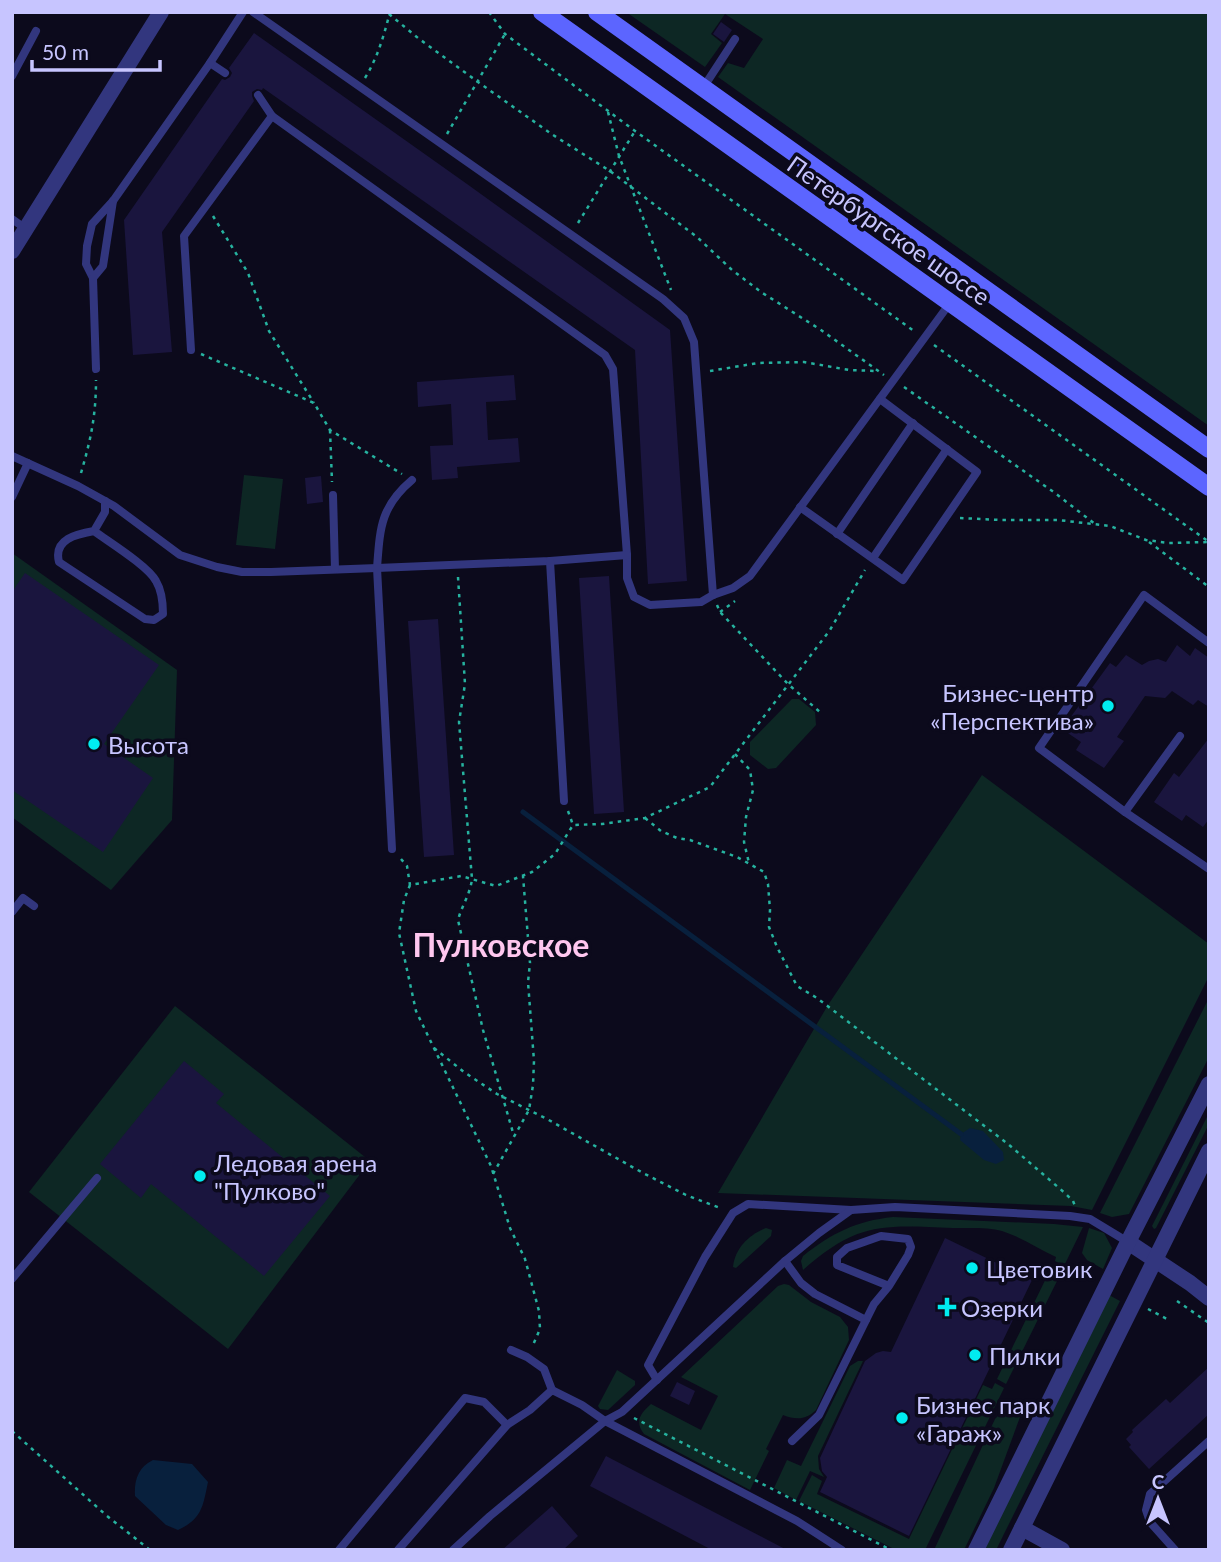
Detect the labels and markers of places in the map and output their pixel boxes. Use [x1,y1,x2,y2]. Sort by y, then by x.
place label: Бизнес-центр «Перспектива» [930,678,1094,735]
marker: Бизнес-центр «Перспектива» [1100,698,1116,714]
place label: Высота [108,730,189,759]
marker: Высота [86,736,102,752]
place label: Ледовая арена "Пулково" [213,1148,377,1205]
marker: Ледовая арена "Пулково" [192,1168,208,1184]
place label: Цветовик [986,1254,1093,1283]
marker: Цветовик [964,1260,980,1276]
place label: Озерки [961,1293,1043,1322]
marker: Озерки [939,1299,955,1315]
place label: Пилки [989,1341,1061,1370]
marker: Пилки [967,1347,983,1363]
place label: Бизнес парк «Гараж» [916,1390,1051,1447]
marker: Бизнес парк «Гараж» [894,1410,910,1426]

